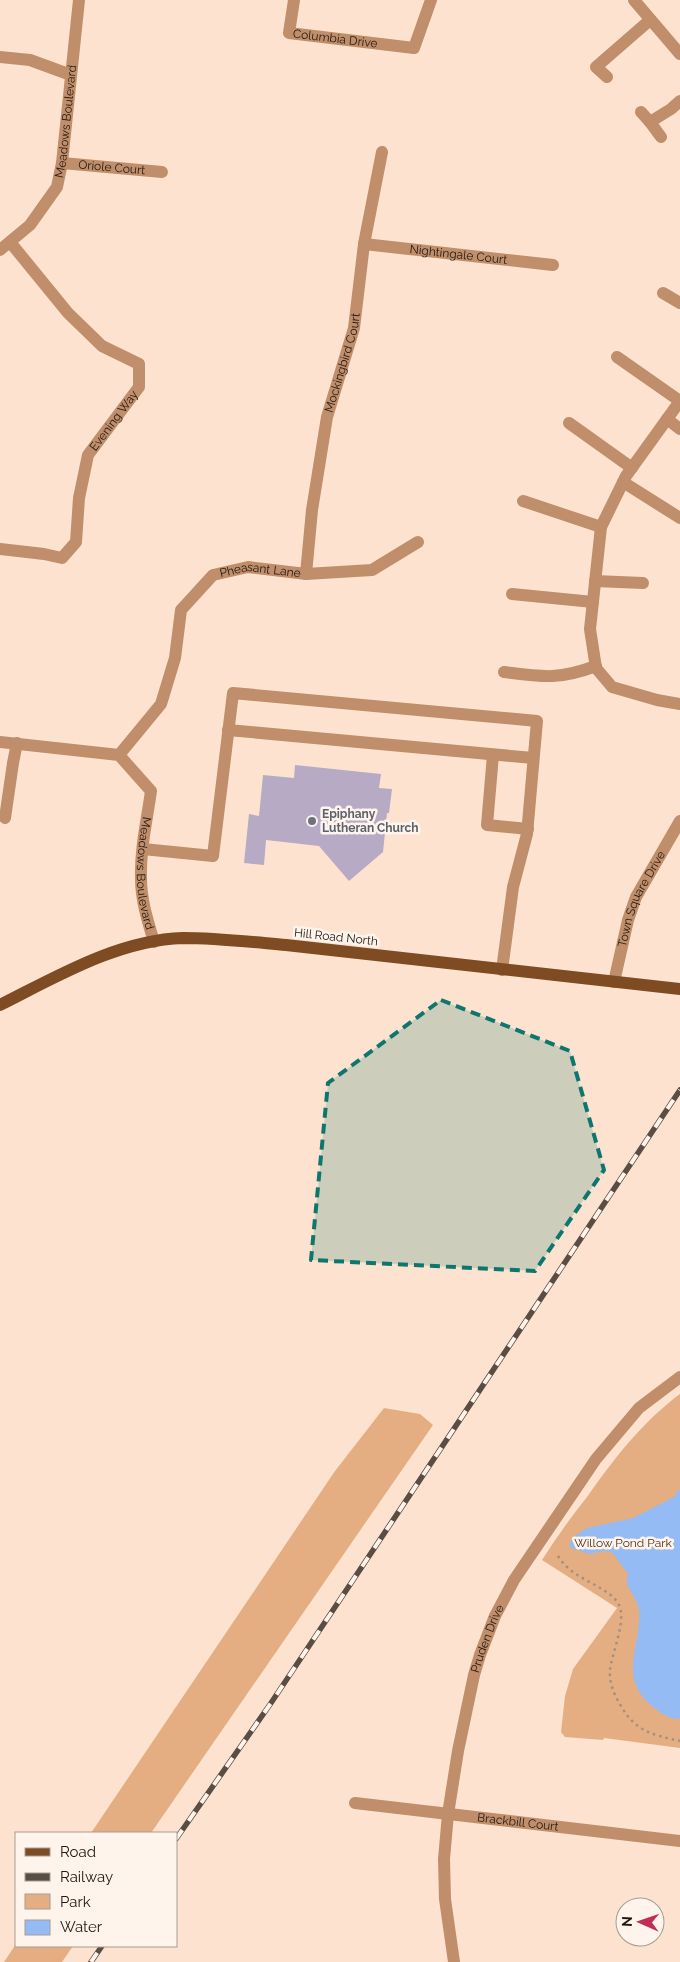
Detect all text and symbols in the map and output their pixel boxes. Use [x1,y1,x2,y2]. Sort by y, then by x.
street label: Columbia Drive [292,27,378,51]
street label: Meadows Boulevard [52,64,79,179]
street label: Oriole Court [78,158,146,177]
street label: Nightingale Court [409,242,508,267]
street label: Mockingbird Court [322,312,363,414]
street label: Evening Way [87,387,141,454]
street label: Pheasant Lane [218,560,302,580]
place label: Epiphany Lutheran Church [322,807,419,835]
marker: Epiphany Lutheran Church [306,815,318,827]
street label: Meadows Boulevard [134,816,157,931]
street label: Town Square Drive [615,848,668,948]
street label: Hill Road North [293,926,379,948]
park label: Willow Pond Park [574,1536,672,1550]
street label: Pruden Drive [468,1602,507,1674]
street label: Brackbill Court [476,1810,559,1834]
legend [15,1832,178,1947]
text: Road [60,1843,96,1861]
text: Railway [60,1868,113,1886]
text: Park [60,1893,91,1911]
north arrow [615,1897,665,1947]
text: N [619,1916,635,1927]
text: Water [60,1918,103,1936]

